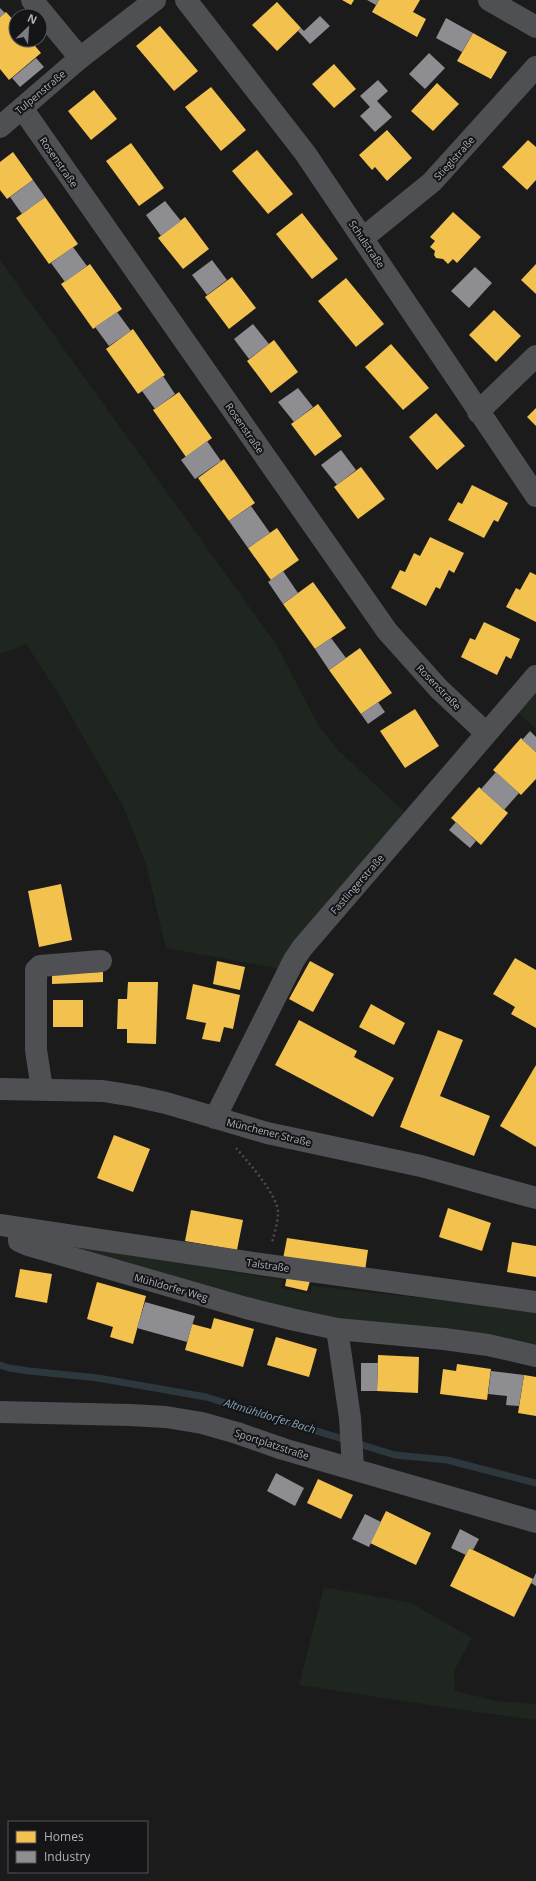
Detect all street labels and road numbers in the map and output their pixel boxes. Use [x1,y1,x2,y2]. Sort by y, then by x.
street label: Tulpenstraße [12,67,68,117]
street label: Stieglstraße [430,133,478,183]
street label: Rosenstraße [36,134,82,190]
street label: Schulstraße [346,217,388,271]
street label: Rosenstraße [222,400,268,456]
street label: Rosenstraße [414,661,465,713]
street label: Fastlingerstraße [327,851,387,917]
street label: Münchener Straße [225,1115,313,1149]
street label: Talstraße [246,1255,291,1275]
street label: Mühldorfer Weg [133,1270,210,1304]
street label: Sportplatzstraße [233,1425,311,1463]

